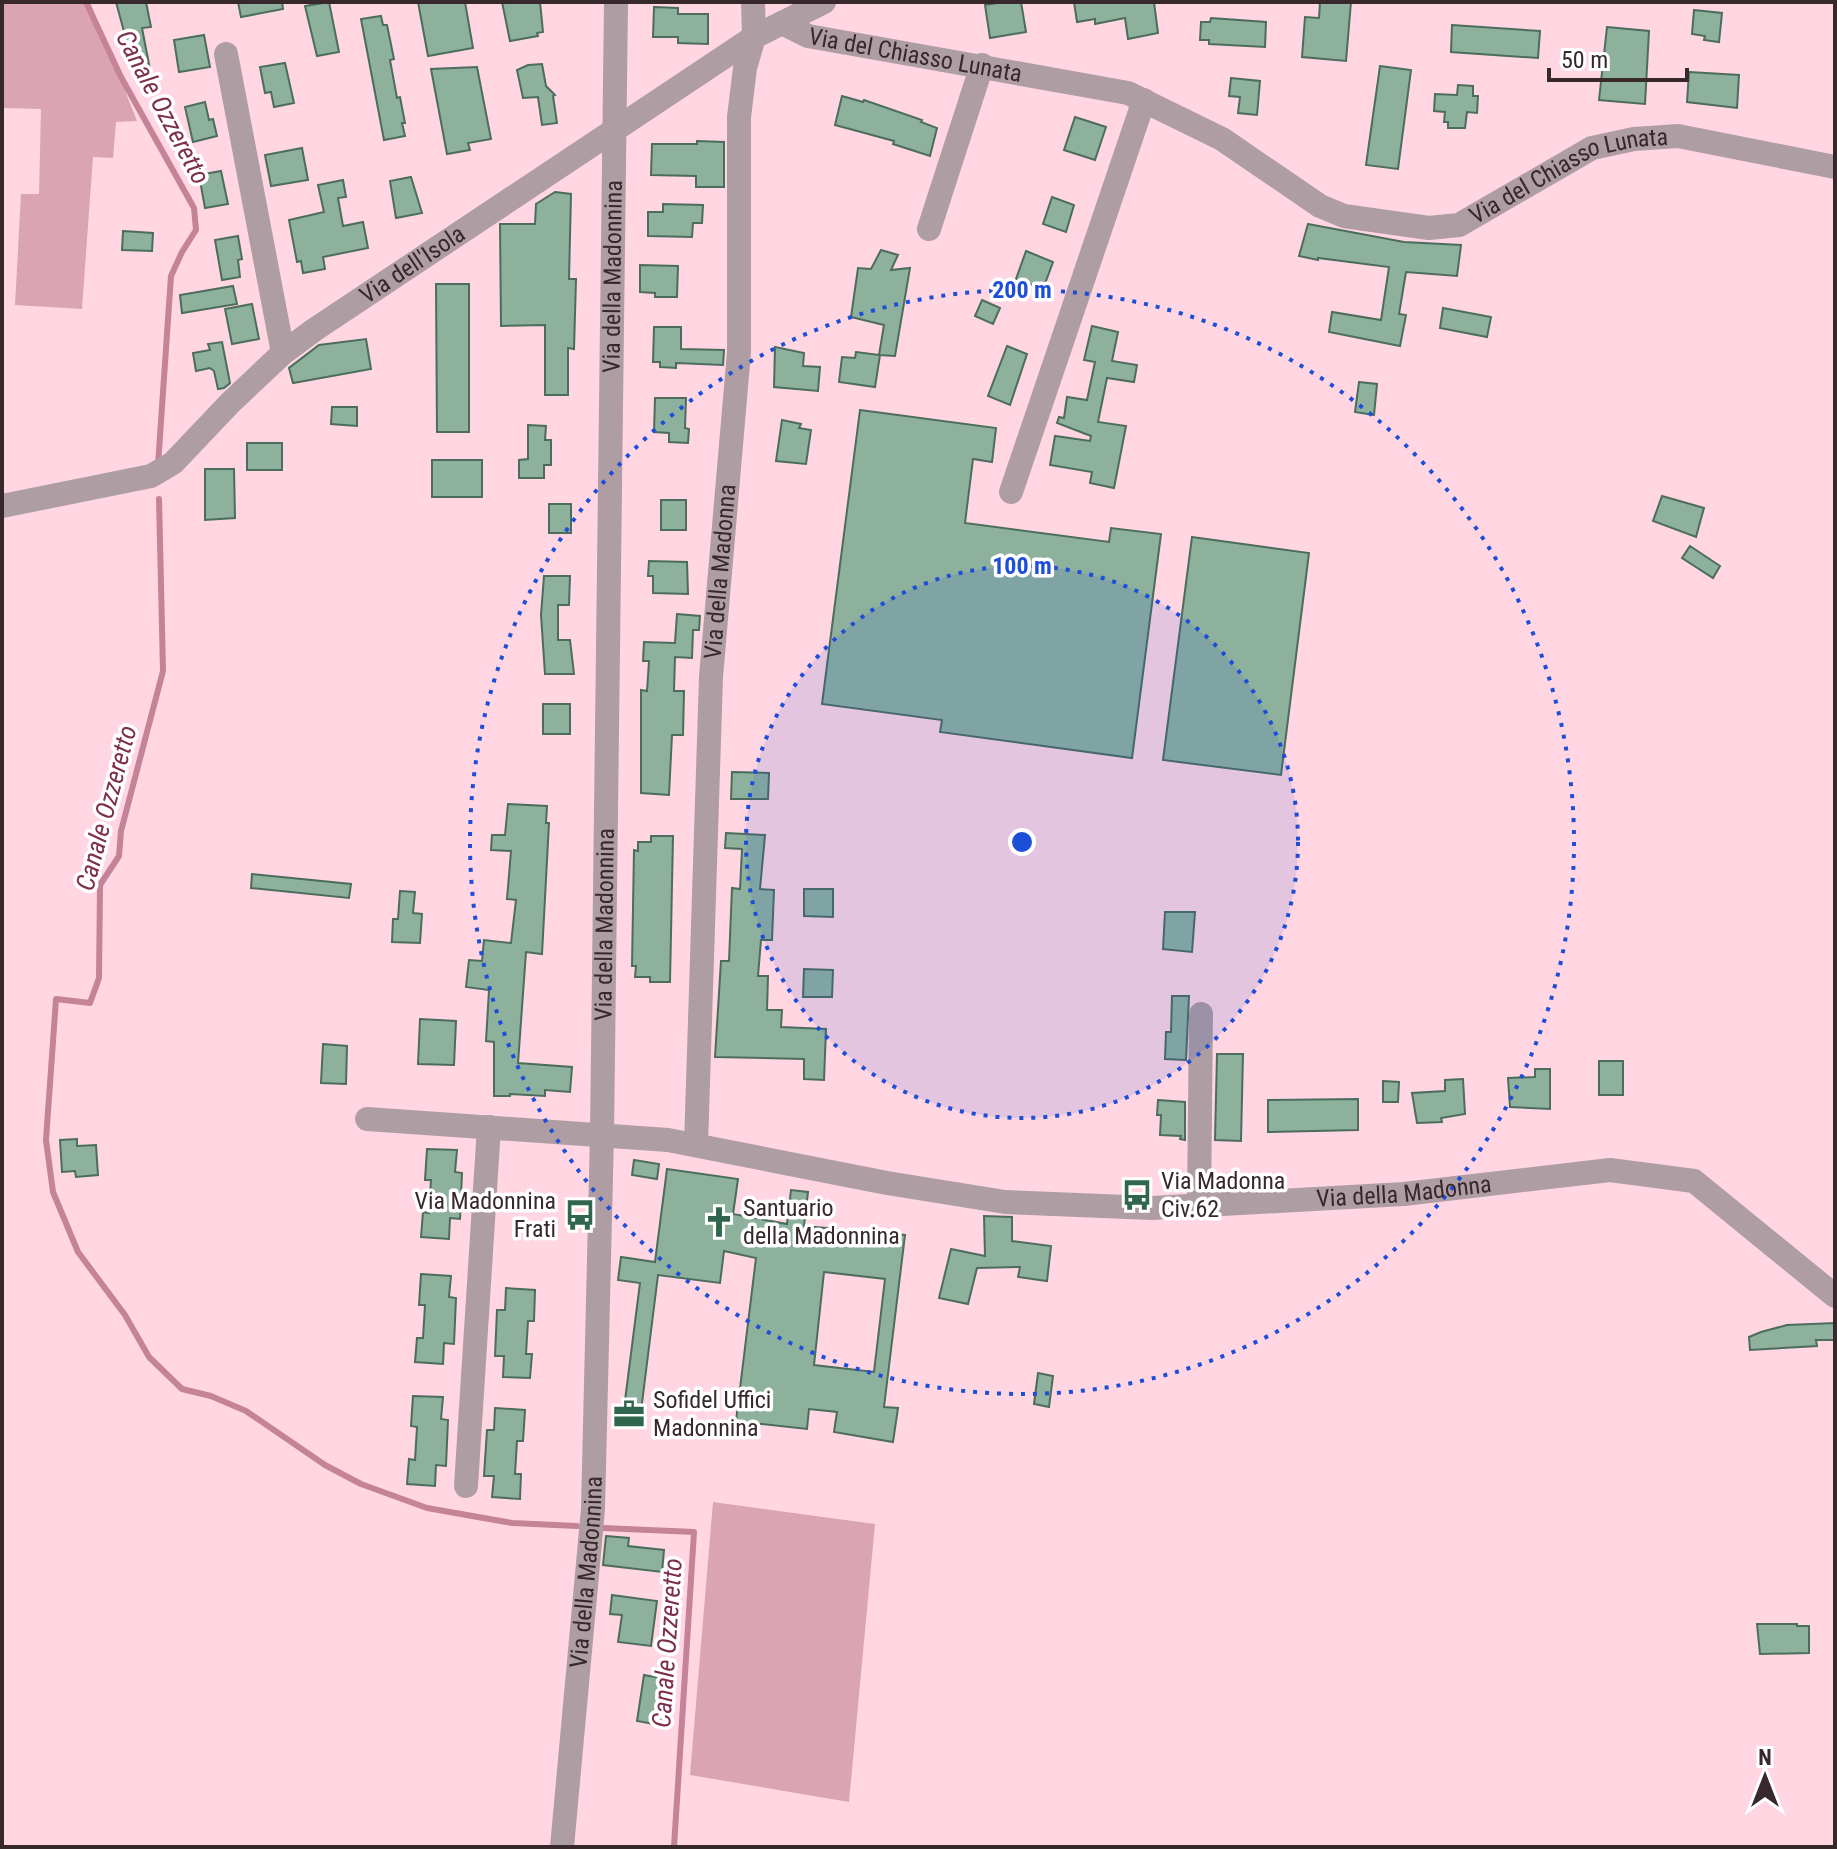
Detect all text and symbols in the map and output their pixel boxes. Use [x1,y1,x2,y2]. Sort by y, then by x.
street label: Via del Chiasso Lunata [806,22,1024,88]
water label: Canale Ozzeretto [110,25,216,189]
scale bar [1549,32,1687,82]
text: 50 m [1561,46,1608,74]
street label: Via del Chiasso Lunata [1465,123,1669,230]
street label: Via della Madonnina [597,180,628,373]
street label: Via dell'Isola [355,219,470,309]
text: 200 m [992,276,1052,304]
street label: Via della Madonna [699,483,742,660]
text: 100 m [992,552,1052,580]
water label: Canale Ozzeretto [70,722,142,894]
street label: Via della Madonnina [589,828,620,1021]
centre of rings [1008,828,1036,856]
place label: Via Madonna Civ.62 [1161,1167,1285,1223]
street label: Via della Madonna [1316,1170,1493,1213]
bus stop icon: Via Madonna Civ.62 [1120,1178,1154,1212]
place label: Via Madonnina Frati [415,1187,556,1243]
place label: Santuario della Madonnina [743,1194,900,1250]
bus stop icon: Via Madonnina Frati [563,1198,597,1232]
church icon: Santuario della Madonnina [702,1205,736,1239]
place label: Sofidel Uffici Madonnina [653,1386,771,1442]
office icon: Sofidel Uffici Madonnina [612,1397,646,1431]
street label: Via della Madonnina [564,1476,608,1669]
water label: Canale Ozzeretto [646,1557,688,1729]
north arrow [1725,1737,1805,1817]
text: N [1758,1745,1772,1770]

